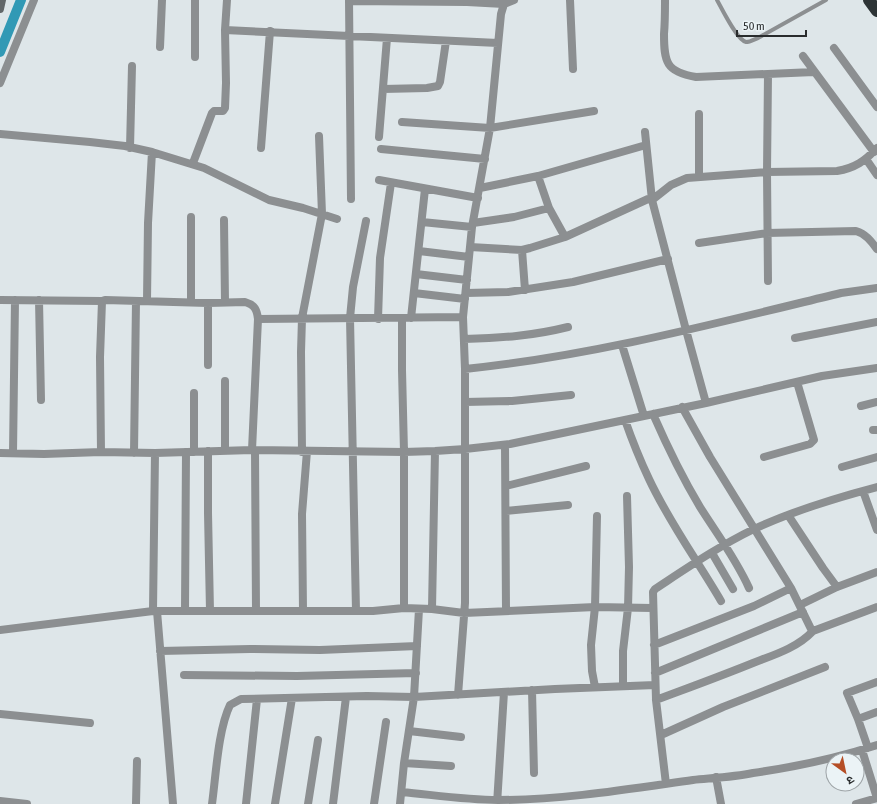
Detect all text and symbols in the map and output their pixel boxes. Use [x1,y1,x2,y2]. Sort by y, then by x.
scale bar [737,12,806,38]
text: 50 m [743,19,765,33]
north arrow [825,752,865,792]
text: उ [844,774,856,787]

